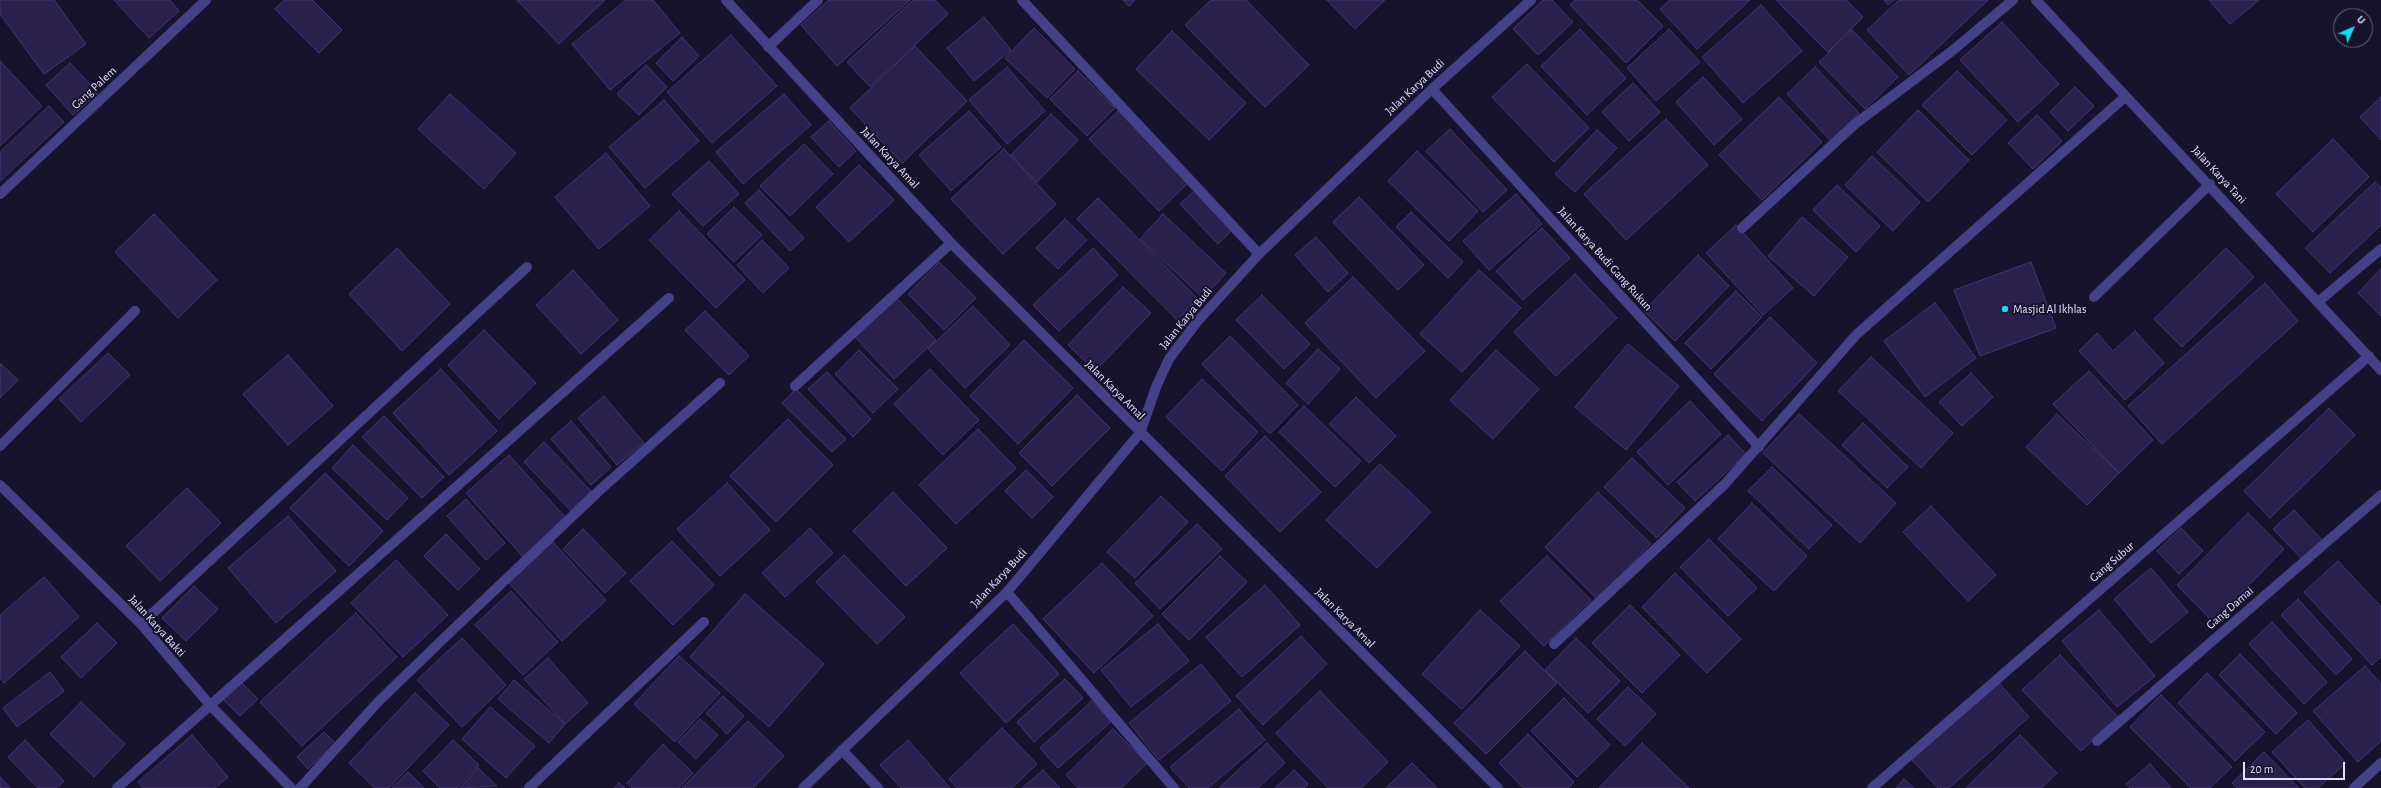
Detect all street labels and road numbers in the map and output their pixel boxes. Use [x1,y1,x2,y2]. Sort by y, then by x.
street label: Jalan Karya Budi [1382,56,1448,118]
street label: Gang Palem [69,64,119,112]
street label: Jalan Karya Amal [858,124,922,192]
street label: Jalan Karya Tani [2189,143,2249,207]
street label: Jalan Karya Budi Gang Rukun [1555,204,1655,314]
street label: Jalan Karya Budi [1157,284,1215,352]
street label: Jalan Karya Amal [1082,357,1148,423]
street label: Gang Subur [2087,539,2137,585]
street label: Jalan Karya Budi [968,545,1030,611]
street label: Gang Damai [2203,584,2257,632]
street label: Jalan Karya Amal [1312,585,1378,651]
street label: Jalan Karya Bakti [126,592,188,660]

